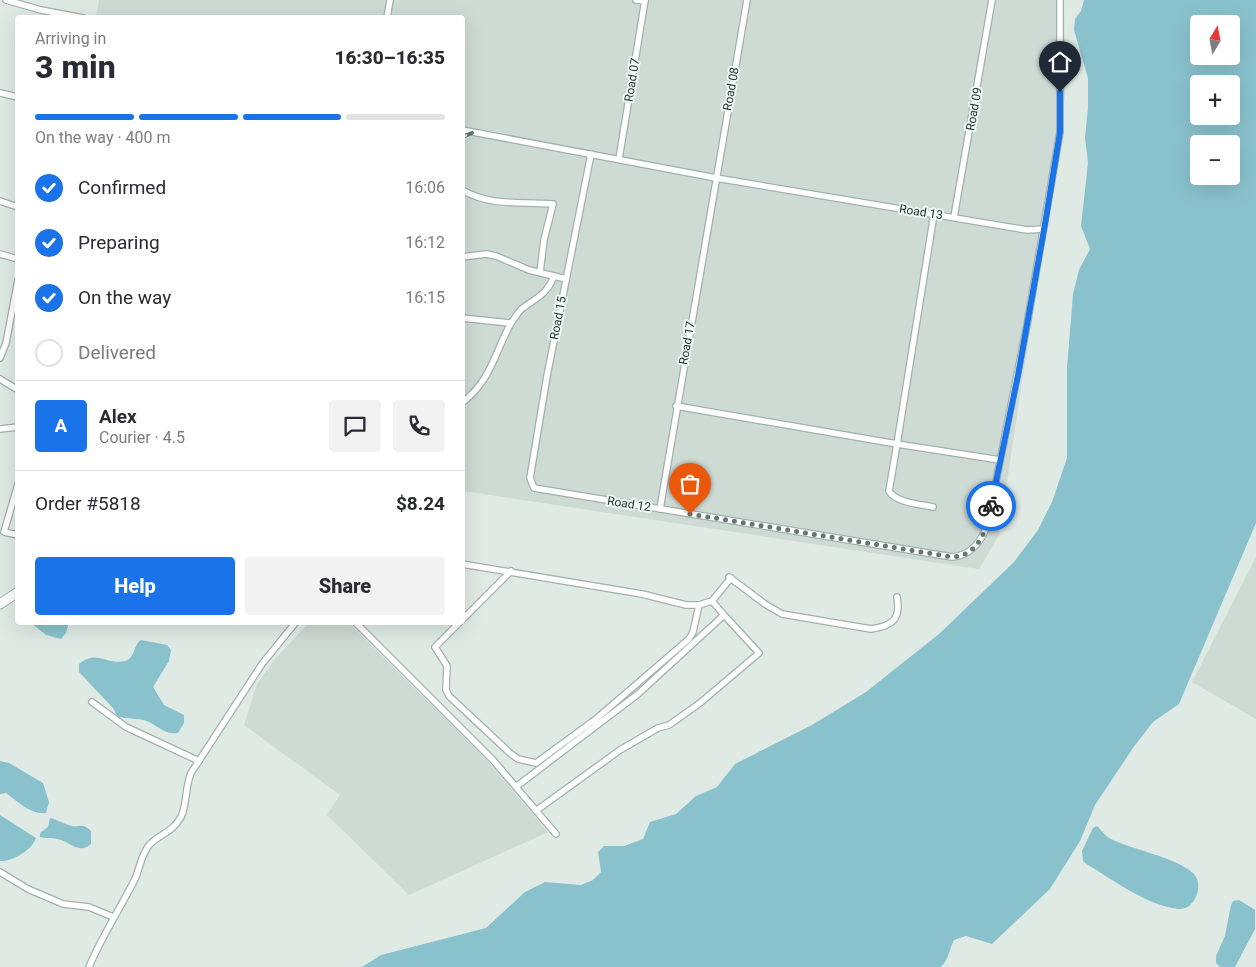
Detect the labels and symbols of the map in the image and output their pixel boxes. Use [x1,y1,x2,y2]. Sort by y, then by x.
north arrow [1190,15,1240,65]
pin [1039,41,1081,92]
street label: Road 07 [622,57,642,103]
street label: Road 08 [720,66,742,112]
street label: Road 09 [963,86,985,132]
street label: Road 13 [898,202,944,222]
street label: Road 15 [547,295,569,341]
street label: Road 17 [676,320,698,366]
pin [669,463,711,514]
courier [966,481,1016,531]
street label: Road 12 [606,494,652,514]

